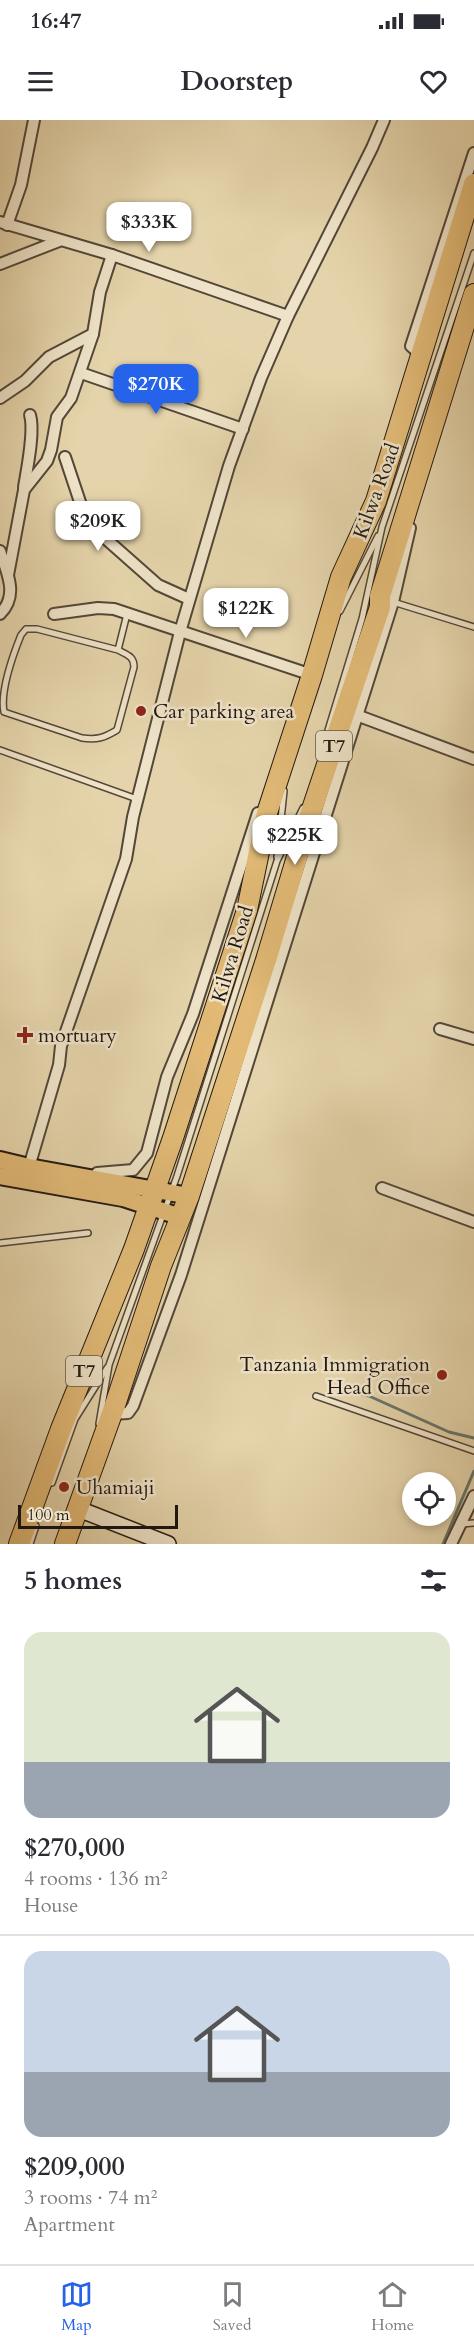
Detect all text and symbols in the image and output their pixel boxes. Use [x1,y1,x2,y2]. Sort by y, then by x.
text: 16:47 [30,6,81,36]
text: Doorstep [181,63,293,100]
icon: menu [24,65,57,98]
icon: heart [417,65,450,98]
pin: $333K [107,202,191,253]
text: $333K [120,208,178,235]
pin: $270K [114,364,198,415]
text: $270K [127,370,185,397]
street label: Kilwa Road [347,439,406,543]
pin: $209K [56,501,140,552]
text: $209K [69,507,127,534]
pin: $122K [204,588,288,639]
text: $122K [217,594,275,621]
place label: Car parking area [153,698,294,725]
marker: Car parking area [134,704,148,718]
road number: T7 [316,731,352,761]
pin: $225K [253,815,337,866]
text: $225K [266,821,324,848]
street label: Kilwa Road [205,902,260,1006]
place label: mortuary [38,1022,117,1049]
marker: mortuary [16,1026,34,1044]
place label: Tanzania Immigration Head Office [239,1351,431,1401]
road number: T7 [66,1356,102,1386]
marker: Tanzania Immigration Head Office [435,1368,449,1382]
map controls [402,1472,456,1526]
button: locate [402,1472,456,1526]
place label: Uhamiaji [76,1474,155,1501]
marker: Uhamiaji [57,1480,71,1494]
scale bar [18,1502,178,1530]
text: 100 m [27,1504,69,1526]
text: 5 homes [24,1563,122,1598]
icon: filters [417,1564,450,1597]
icon: home [183,1671,291,1779]
text: $270,000 [24,1830,125,1865]
text: 4 rooms · 136 m² [24,1865,168,1892]
text: House [24,1892,78,1919]
icon: home [183,1990,291,2098]
text: $209,000 [24,2149,125,2184]
text: 3 rooms · 74 m² [24,2184,157,2211]
text: Apartment [24,2211,115,2238]
tab: Map [60,2278,93,2336]
tab: Saved [213,2278,251,2336]
tab: Home [371,2278,414,2336]

